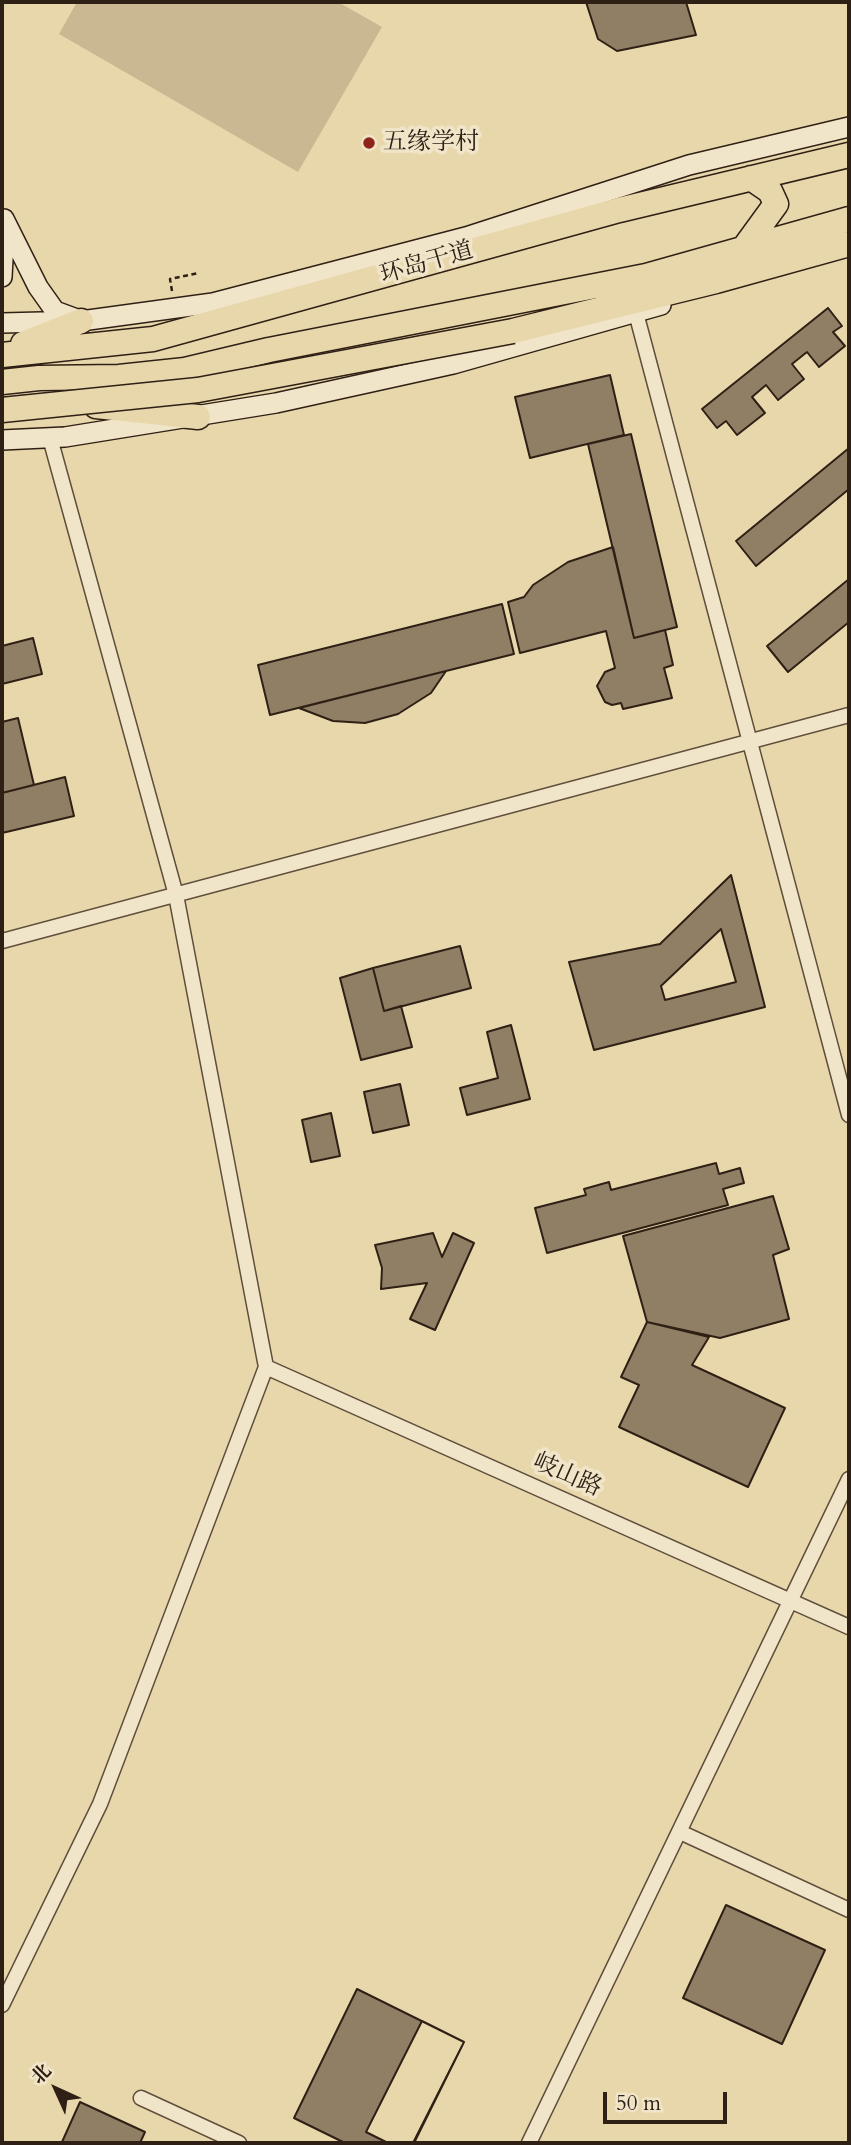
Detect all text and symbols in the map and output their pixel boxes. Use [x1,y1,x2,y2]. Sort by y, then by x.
place label: 五缘学村 [383,129,479,157]
marker: 五缘学村 [361,135,377,151]
street label: 环岛干道 [377,237,477,291]
street label: 岐山路 [528,1448,606,1504]
north arrow [21,2054,91,2124]
text: 北 [25,2058,57,2090]
scale bar [606,2078,730,2122]
text: 50 m [616,2089,661,2118]

